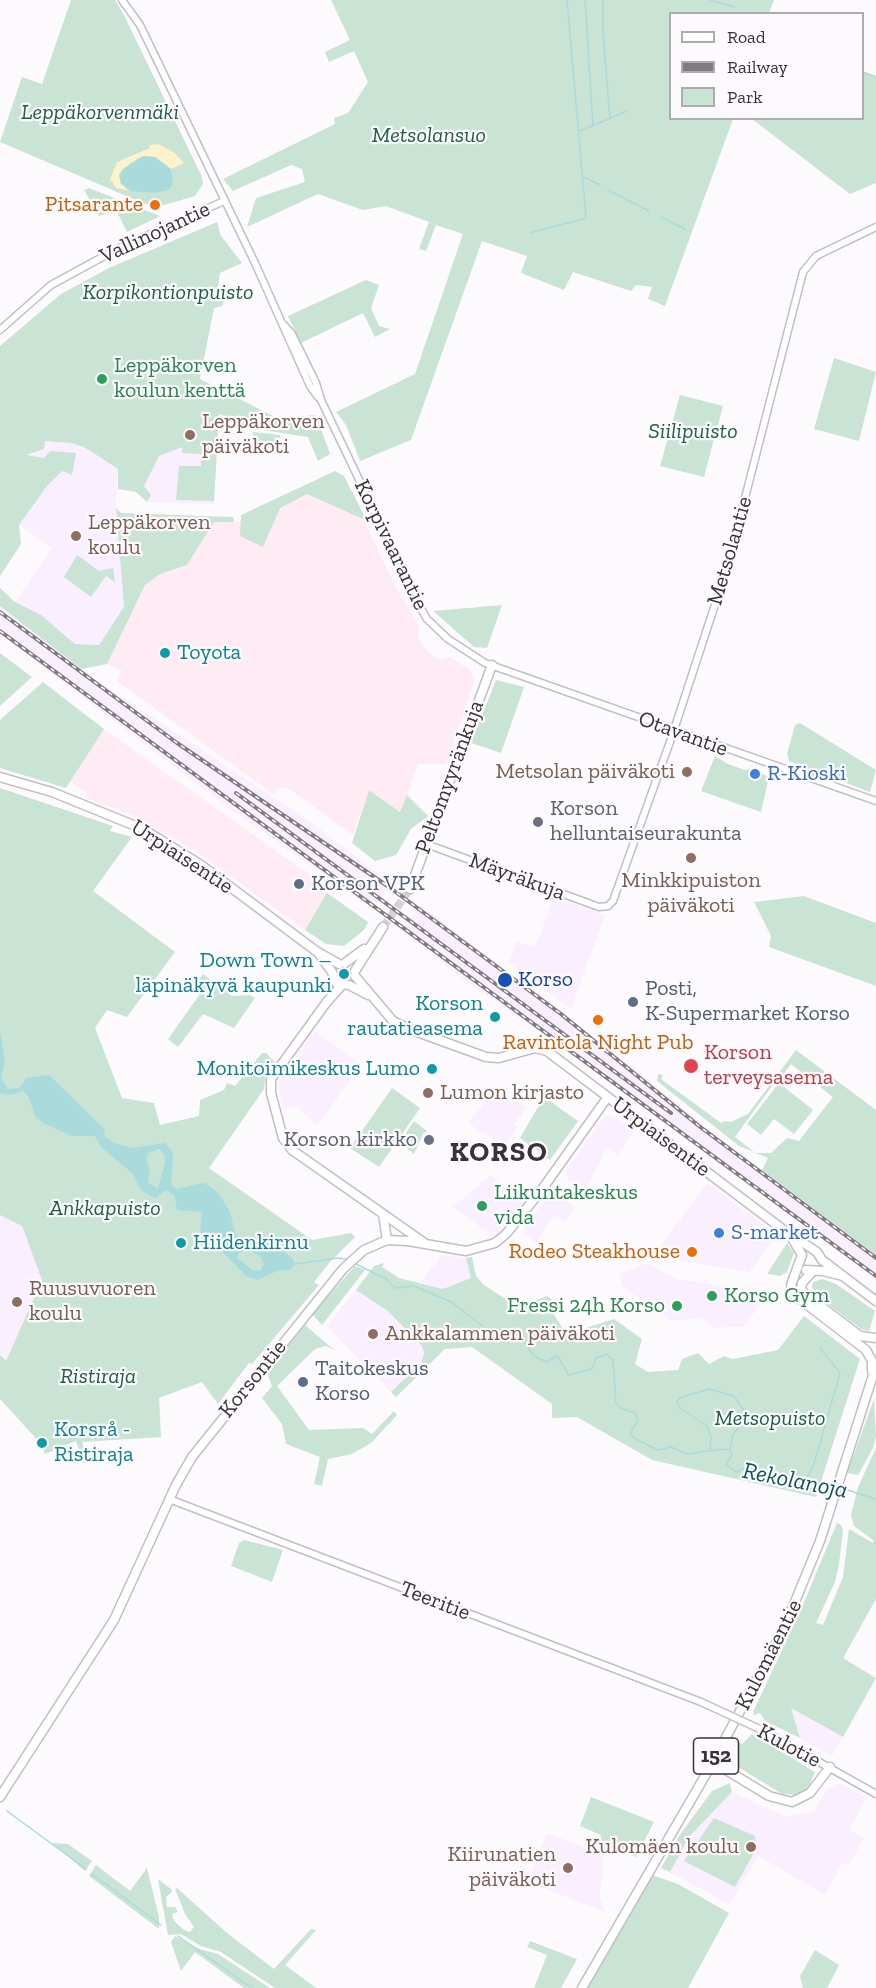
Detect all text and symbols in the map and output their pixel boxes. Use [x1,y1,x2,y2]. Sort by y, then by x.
legend [669,12,864,120]
text: Road [727,26,766,48]
text: Railway [727,56,788,78]
text: Park [727,86,763,108]
park label: Leppäkorvenmäki [21,100,179,126]
park label: Metsolansuo [372,123,486,149]
place label: Pitsarante [45,192,143,218]
street label: Vallinojantie [96,196,214,270]
marker: Pitsarante [148,198,162,212]
park label: Korpikontionpuisto [82,280,254,306]
place label: Leppäkorven koulun kenttä [114,353,245,404]
marker: Leppäkorven koulun kenttä [95,372,109,386]
place label: Leppäkorven päiväkoti [202,409,325,460]
park label: Siilipuisto [648,419,738,445]
marker: Leppäkorven päiväkoti [183,428,197,442]
street label: Korpivaarantie [348,476,434,614]
street label: Metsolantie [702,493,758,609]
place label: Leppäkorven koulu [88,510,211,562]
marker: Leppäkorven koulu [69,529,83,543]
place label: Toyota [177,640,241,666]
marker: Toyota [158,646,172,660]
street label: Peltomyyränkuja [410,697,490,857]
street label: Otavantie [635,706,731,762]
place label: Metsolan päiväkoti [496,759,675,785]
place label: R-Kioski [767,761,846,787]
marker: Metsolan päiväkoti [680,765,694,779]
marker: R-Kioski [748,767,762,781]
place label: Korson helluntaiseurakunta [550,796,742,848]
street label: Urpiaisentie [126,814,238,900]
marker: Korson helluntaiseurakunta [531,815,545,829]
street label: Mäyräkuja [465,847,569,907]
marker: Minkkipuiston päiväkoti [684,851,698,865]
place label: Minkkipuiston päiväkoti [621,868,761,920]
place label: Korson VPK [311,871,425,897]
marker: Korson VPK [292,877,306,891]
place label: Down Town – läpinäkyvä kaupunki [135,948,332,999]
marker: Down Town – läpinäkyvä kaupunki [337,967,351,981]
place label: Korso [518,967,573,993]
marker: Korso [496,971,514,989]
place label: Posti, K-Supermarket Korso [645,976,850,1028]
place label: Korson rautatieasema [347,991,483,1042]
marker: Posti, K-Supermarket Korso [626,995,640,1009]
marker: Korson rautatieasema [488,1010,502,1024]
marker: Ravintola Night Pub [591,1013,605,1027]
place label: Ravintola Night Pub [503,1030,693,1056]
place label: Korson terveysasema [704,1040,833,1092]
place label: Monitoimikeskus Lumo [196,1056,420,1082]
marker: Korson terveysasema [682,1057,700,1075]
marker: Monitoimikeskus Lumo [425,1062,439,1076]
place label: Lumon kirjasto [440,1080,584,1106]
marker: Lumon kirjasto [421,1086,435,1100]
street label: Urpiaisentie [606,1091,716,1183]
place label: Korson kirkko [284,1127,417,1153]
marker: Korson kirkko [422,1133,436,1147]
district label: KORSO [450,1136,548,1170]
place label: Liikuntakeskus vida [494,1180,638,1232]
park label: Ankkapuisto [49,1196,161,1222]
marker: Liikuntakeskus vida [475,1199,489,1213]
place label: S-market [731,1220,818,1246]
marker: S-market [712,1226,726,1240]
place label: Hiidenkirnu [193,1230,309,1256]
marker: Hiidenkirnu [174,1236,188,1250]
place label: Rodeo Steakhouse [508,1239,680,1265]
marker: Rodeo Steakhouse [685,1245,699,1259]
place label: Ruusuvuoren koulu [29,1276,156,1328]
place label: Korso Gym [724,1283,830,1309]
marker: Korso Gym [705,1289,719,1303]
place label: Fressi 24h Korso [507,1293,665,1319]
marker: Ruusuvuoren koulu [10,1295,24,1309]
marker: Fressi 24h Korso [670,1299,684,1313]
place label: Ankkalammen päiväkoti [385,1321,615,1347]
marker: Ankkalammen päiväkoti [366,1327,380,1341]
street label: Korsontie [214,1335,292,1423]
place label: Taitokeskus Korso [315,1356,429,1408]
park label: Ristiraja [60,1364,136,1390]
marker: Taitokeskus Korso [296,1375,310,1389]
park label: Metsopuisto [714,1406,826,1432]
place label: Korsrå - Ristiraja [54,1417,134,1468]
marker: Korsrå - Ristiraja [35,1436,49,1450]
water label: Rekolanoja [740,1457,850,1505]
street label: Teeritie [396,1576,474,1626]
street label: Kulomäentie [730,1595,808,1715]
street label: Kulotie [753,1718,825,1774]
road number: 152 [694,1738,738,1774]
place label: Kulomäen koulu [585,1834,739,1860]
marker: Kulomäen koulu [744,1840,758,1854]
place label: Kiirunatien päiväkoti [447,1842,556,1894]
marker: Kiirunatien päiväkoti [561,1861,575,1875]

